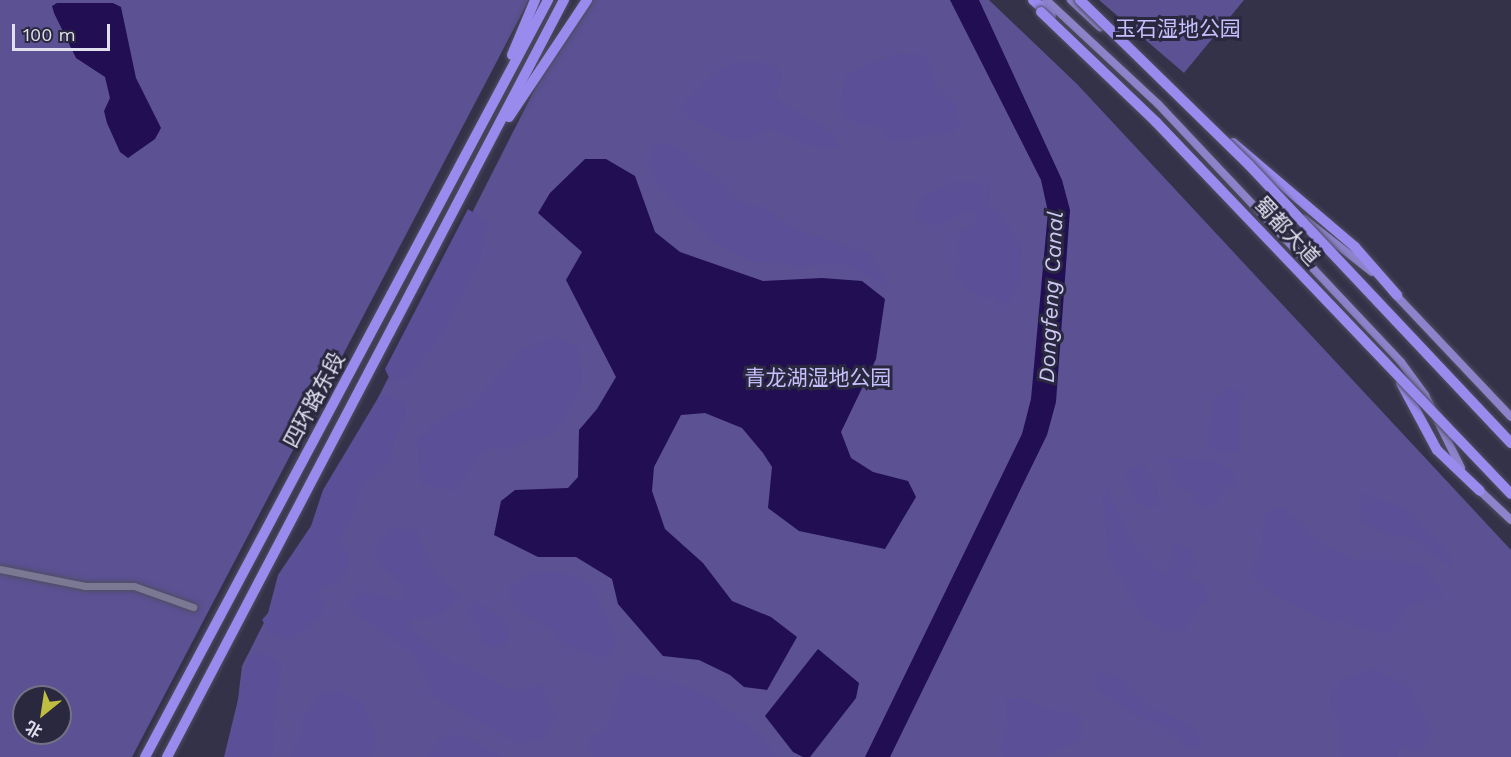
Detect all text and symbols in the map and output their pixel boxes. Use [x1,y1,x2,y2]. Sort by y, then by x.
scale bar [15,12,112,50]
park label: 玉石湿地公园 [1115,16,1241,42]
text: 100 m [23,24,76,45]
street label: 蜀都大道 [1249,192,1325,270]
water label: Dongfeng Canal [1033,210,1069,384]
street label: 四环路东段 [278,348,350,452]
park label: 青龙湖湿地公园 [745,365,891,391]
north arrow [12,685,72,745]
text: 北 [22,717,45,742]

